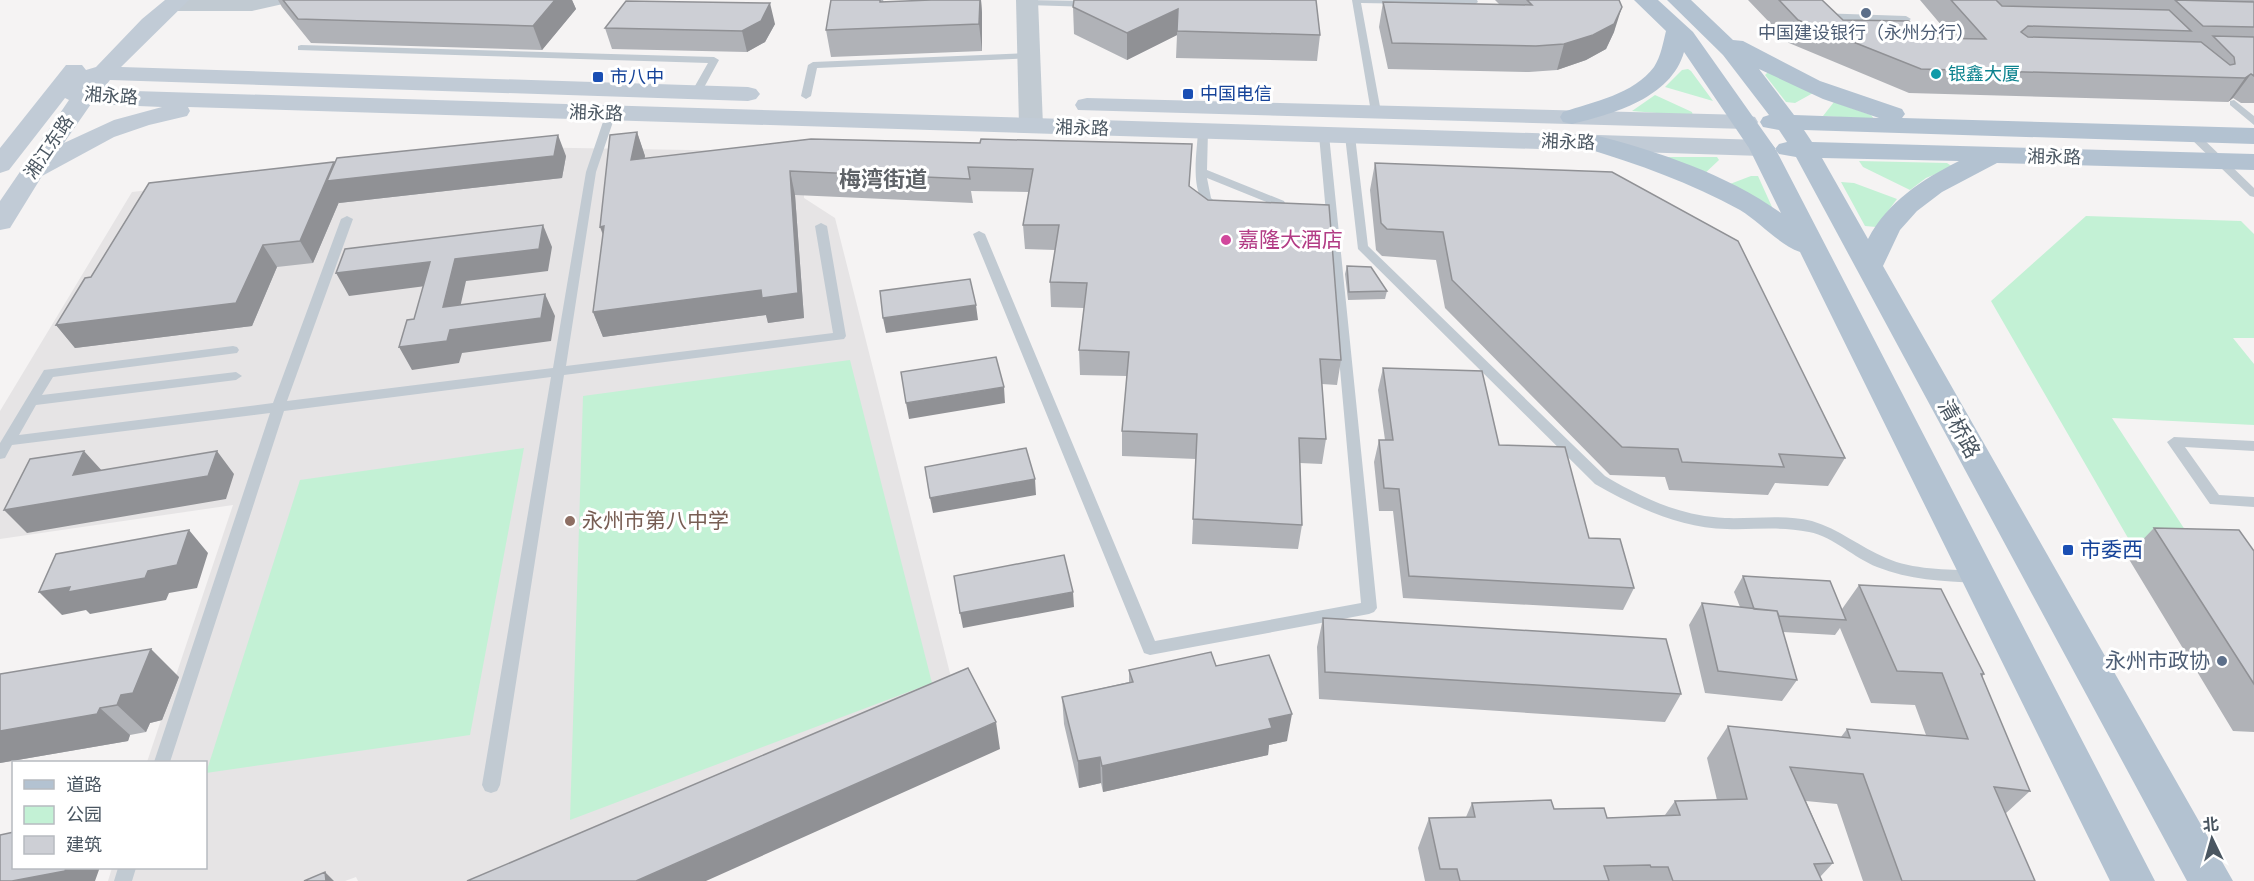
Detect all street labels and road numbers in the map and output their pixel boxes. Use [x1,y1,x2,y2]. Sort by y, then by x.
street label: 湘永路 [83,83,139,108]
street label: 湘永路 [569,101,623,124]
street label: 湘江东路 [20,111,77,182]
street label: 湘永路 [1055,116,1109,139]
street label: 湘永路 [1541,130,1595,153]
street label: 湘永路 [2027,146,2081,167]
street label: 清桥路 [1933,395,1986,462]

